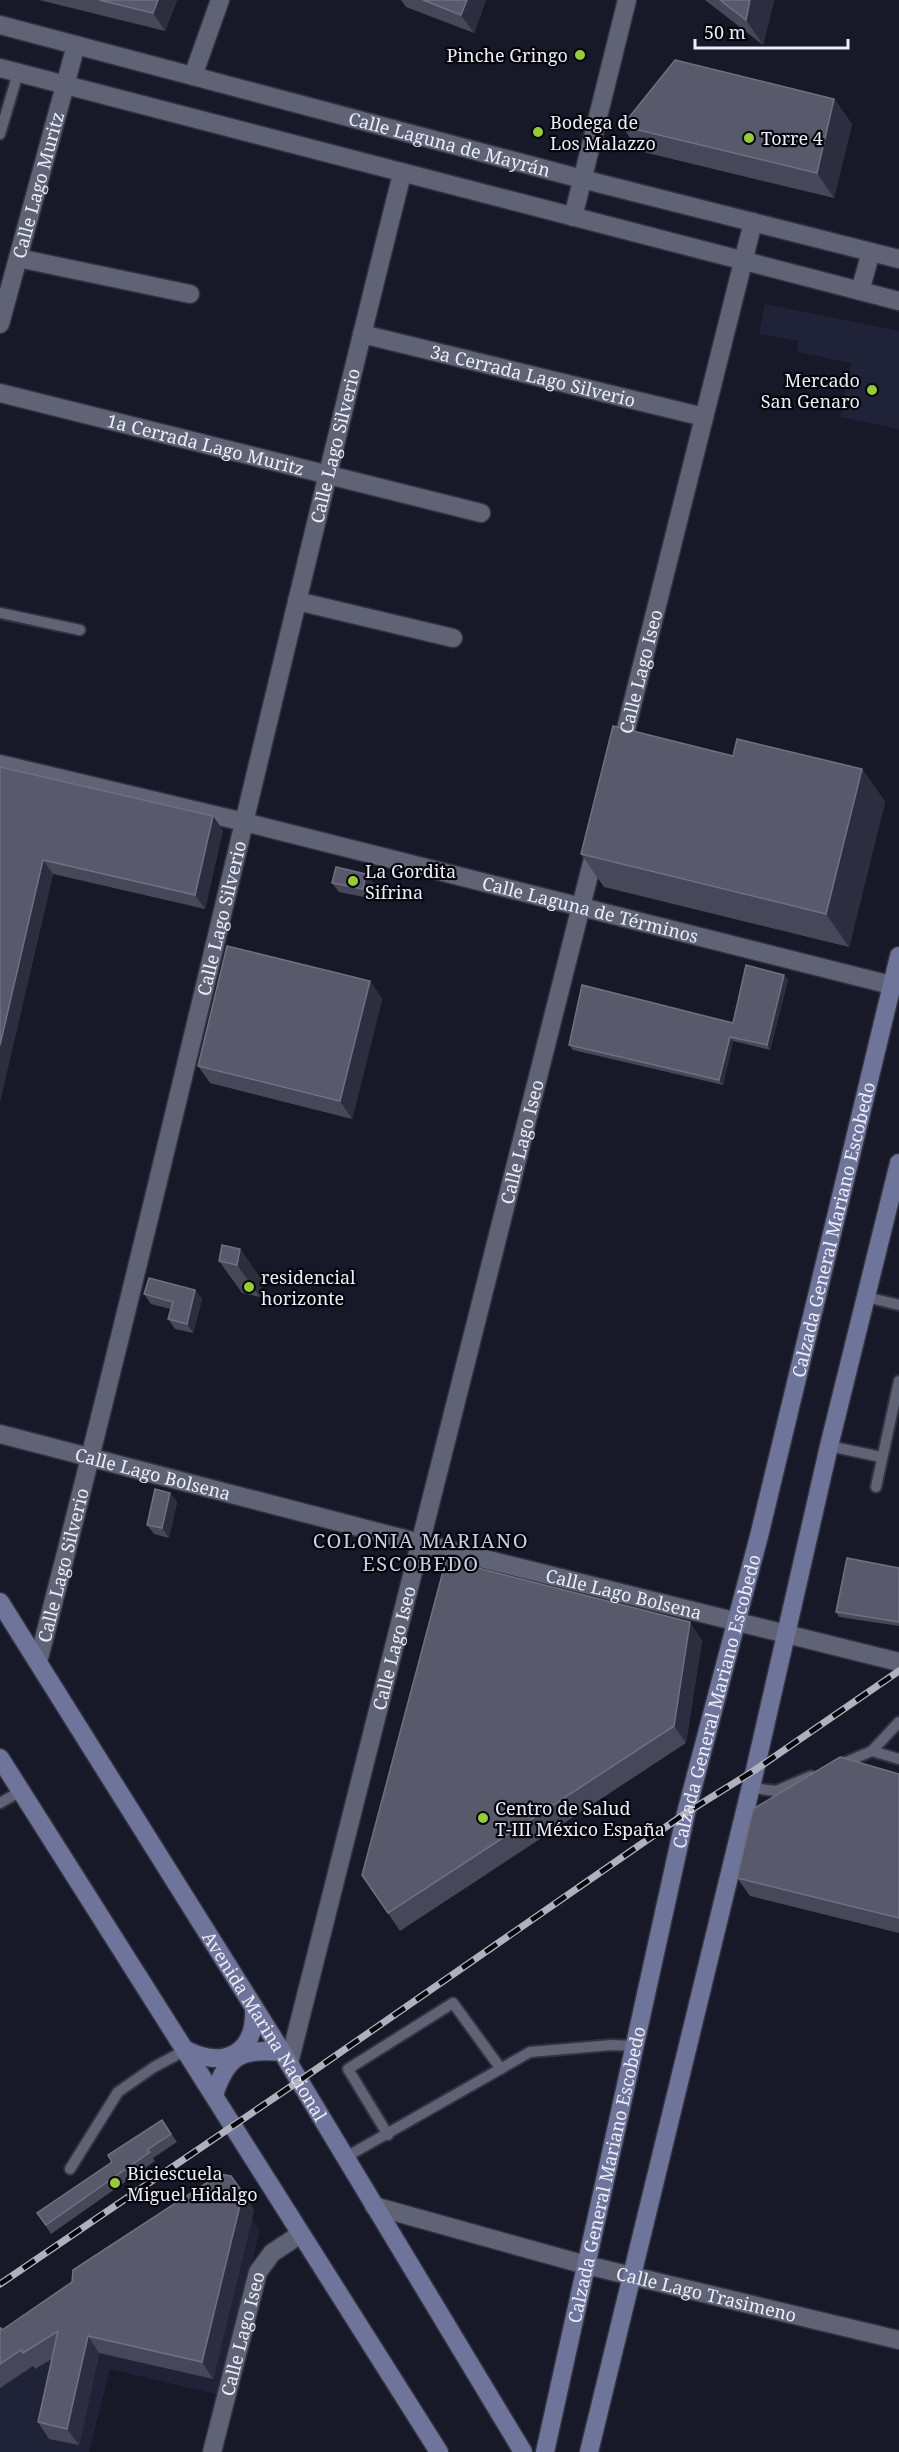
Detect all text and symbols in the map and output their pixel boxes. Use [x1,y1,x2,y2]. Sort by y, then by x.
scale bar [695,12,848,50]
text: 50 m [704,20,746,44]
place label: Pinche Gringo [446,43,568,67]
marker: Pinche Gringo [573,48,587,62]
street label: Calle Laguna de Mayrán [346,106,553,182]
street label: Calle Lago Muritz [6,109,69,261]
place label: Bodega de Los Malazzo [550,110,656,155]
marker: Bodega de Los Malazzo [531,125,545,139]
place label: Torre 4 [761,126,823,150]
marker: Torre 4 [742,131,756,145]
street label: 3a Cerrada Lago Silverio [428,339,638,412]
street label: Calle Lago Silverio [304,366,365,526]
place label: Mercado San Genaro [761,368,860,413]
marker: Mercado San Genaro [865,383,879,397]
street label: 1a Cerrada Lago Muritz [105,408,307,480]
street label: Calle Lago Iseo [613,607,668,736]
street label: Calle Lago Silverio [191,838,251,998]
place label: La Gordita Sifrina [365,859,456,904]
street label: Calle Laguna de Términos [480,870,701,948]
marker: La Gordita Sifrina [346,874,360,888]
street label: Calle Lago Iseo [494,1077,549,1207]
street label: Calzada General Mariano Escobedo [786,1079,880,1380]
place label: residencial horizonte [261,1265,356,1310]
marker: residencial horizonte [242,1280,256,1294]
street label: Calle Lago Bolsena [72,1442,233,1505]
street label: Calle Lago Silverio [32,1485,94,1645]
district label: COLONIA MARIANO ESCOBEDO [313,1527,529,1577]
street label: Calzada General Mariano Escobedo [667,1552,766,1851]
street label: Calle Lago Bolsena [543,1563,704,1625]
street label: Calle Lago Iseo [367,1583,421,1713]
place label: Centro de Salud T-III México España [495,1796,665,1841]
marker: Centro de Salud T-III México España [476,1811,490,1825]
street label: Avenida Marina Nacional [197,1927,333,2126]
street label: Calzada General Mariano Escobedo [562,2024,651,2325]
place label: Biciescuela Miguel Hidalgo [127,2161,258,2206]
marker: Biciescuela Miguel Hidalgo [108,2176,122,2190]
street label: Calle Lago Trasimeno [614,2261,799,2327]
street label: Calle Lago Iseo [215,2269,270,2399]

